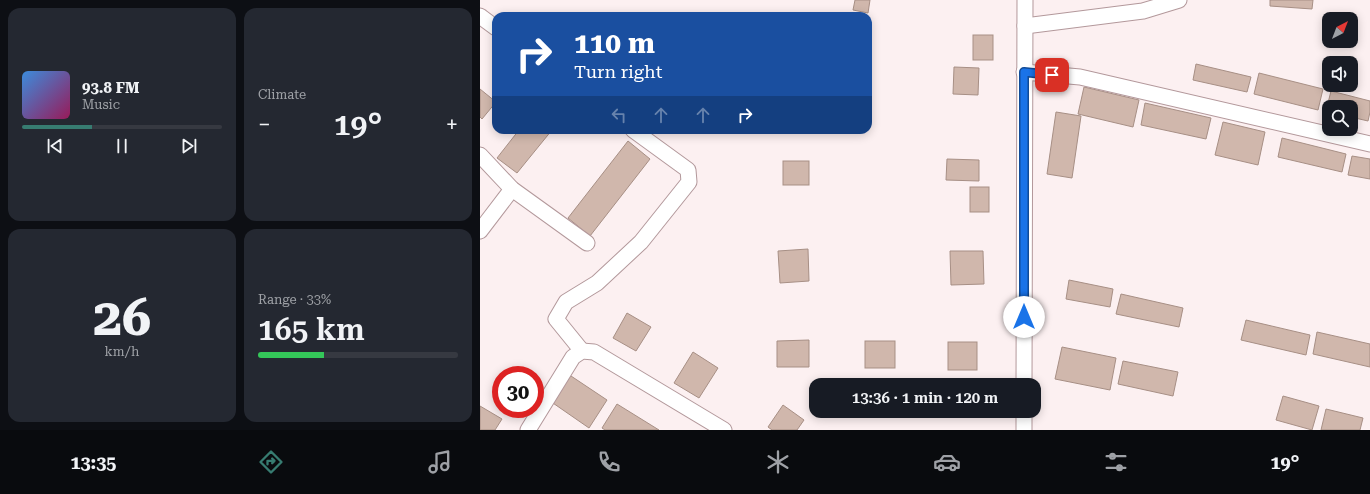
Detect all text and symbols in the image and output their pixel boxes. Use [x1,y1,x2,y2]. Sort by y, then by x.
north arrow [1322,12,1358,48]
map controls [1322,12,1358,136]
text: 110 m [574,27,655,60]
icon: right [508,28,560,80]
button: sound [1322,56,1358,92]
pin [1035,58,1069,92]
text: Turn right [574,61,662,82]
icon: arrive [1041,64,1063,86]
text: 93.8 FM [82,79,139,97]
text: Climate [258,87,306,102]
text: Music [82,97,120,112]
button: search [1322,100,1358,136]
icon: left [608,104,630,126]
icon: ahead [650,104,672,126]
icon: ahead [692,104,714,126]
icon: right [734,104,756,126]
text: 19° [334,107,382,142]
text: − [258,112,270,137]
text: + [446,112,458,137]
icon: previous [44,135,66,157]
icon: pause [111,135,133,157]
icon: next [178,135,200,157]
text: 26 [93,287,151,348]
text: Range · 33% [258,292,331,307]
position arrow [1003,296,1045,338]
text: 165 km [258,312,365,347]
text: km/h [105,344,139,359]
speed limit sign: 30 [492,366,544,418]
text: 13:36 · 1 min · 120 m [852,389,998,407]
icon: directions [257,448,285,476]
icon: music [426,448,454,476]
icon: phone [595,448,623,476]
icon: climate [764,448,792,476]
icon: car [933,448,961,476]
icon: filters [1102,448,1130,476]
text: 13:35 [70,452,116,473]
text: 19° [1270,452,1300,473]

